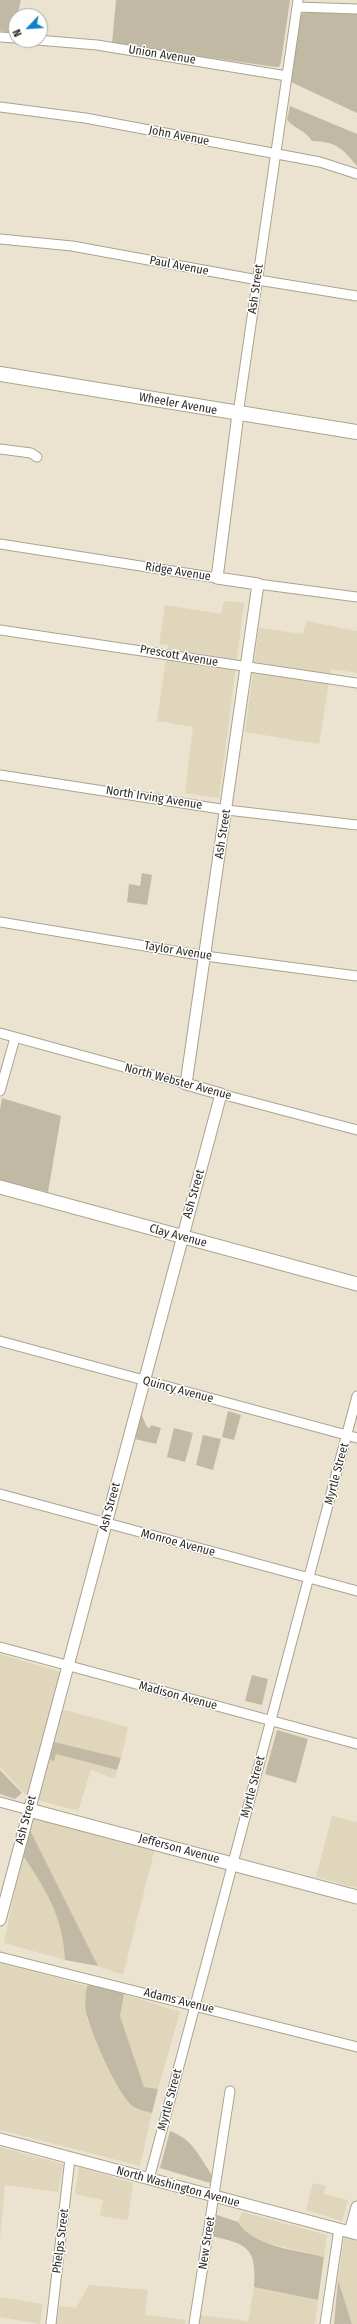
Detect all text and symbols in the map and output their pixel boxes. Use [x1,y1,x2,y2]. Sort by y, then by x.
north arrow [8,8,48,48]
text: N [10,27,25,39]
street label: Union Avenue [127,43,197,67]
street label: John Avenue [148,123,210,149]
street label: Paul Avenue [148,253,210,279]
street label: Ash Street [245,263,267,315]
street label: Wheeler Avenue [138,390,218,418]
street label: Ridge Avenue [144,560,212,584]
street label: Prescott Avenue [139,642,219,670]
street label: North Irving Avenue [105,783,203,813]
street label: Ash Street [212,808,234,860]
street label: Taylor Avenue [143,939,213,963]
street label: North Webster Avenue [123,1061,233,1103]
street label: Ash Street [180,1168,208,1220]
street label: Clay Avenue [148,1221,208,1251]
street label: Quincy Avenue [141,1374,215,1406]
street label: Myrtle Street [322,1442,352,1506]
street label: Ash Street [97,1481,123,1533]
street label: Monroe Avenue [139,1526,217,1560]
street label: Madison Avenue [137,1679,219,1713]
street label: Myrtle Street [238,1755,268,1819]
street label: Ash Street [13,1794,39,1846]
street label: Jefferson Avenue [137,1831,221,1867]
street label: Adams Avenue [142,1985,216,2017]
street label: Myrtle Street [155,2068,185,2132]
street label: North Washington Avenue [115,2164,241,2210]
street label: Phelps Street [50,2208,72,2274]
street label: New Street [196,2216,218,2270]

